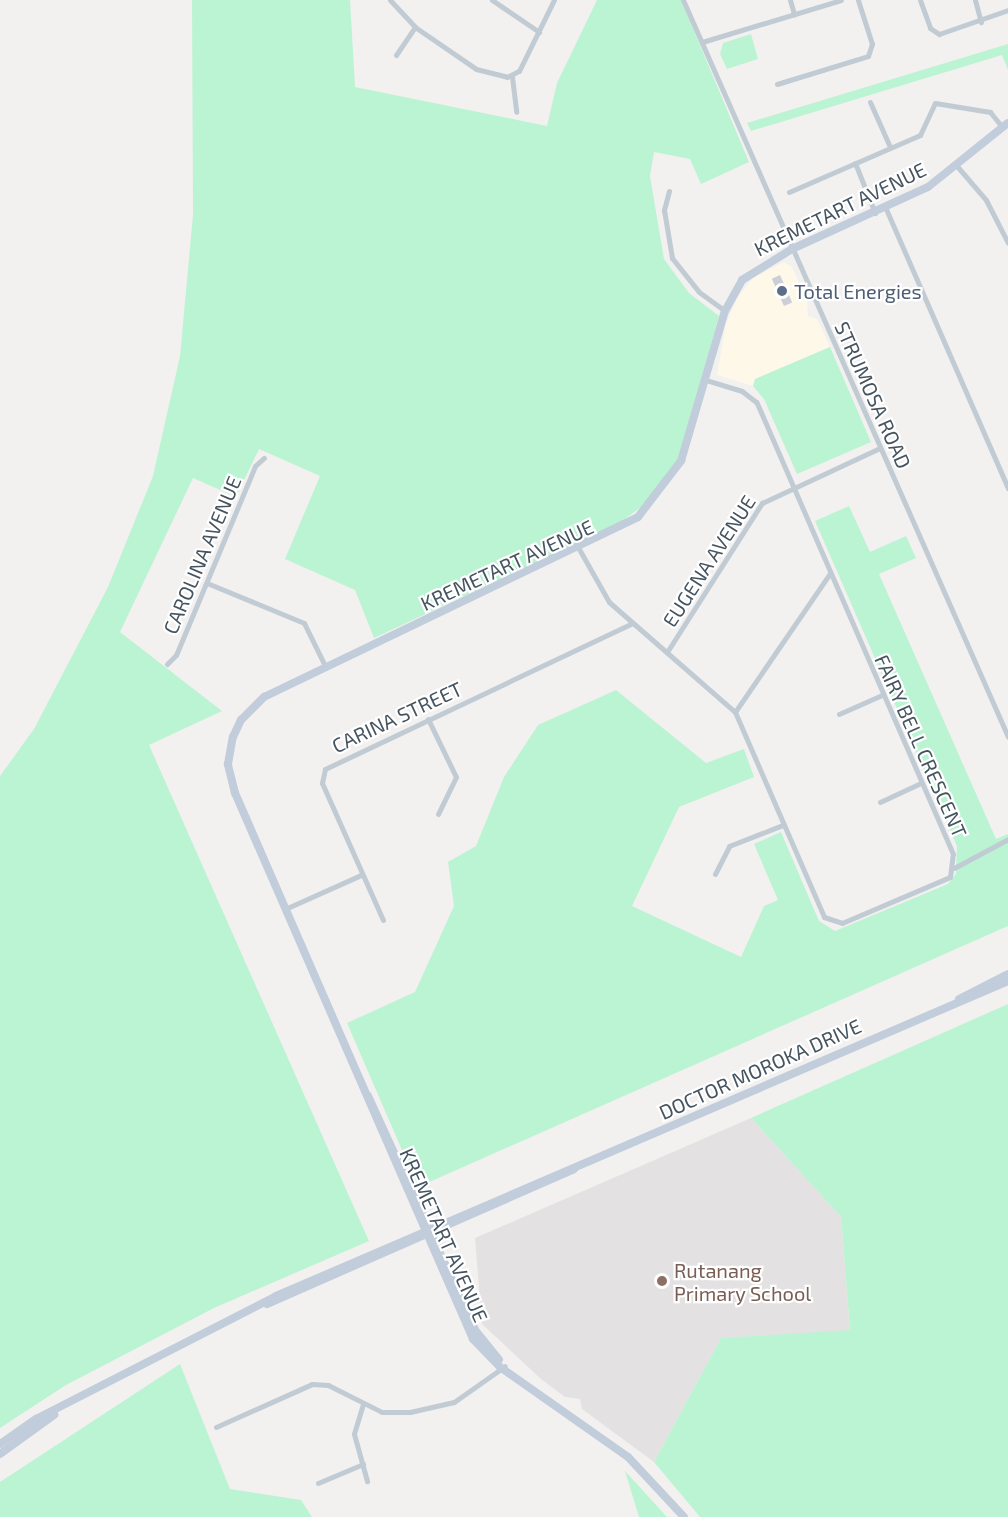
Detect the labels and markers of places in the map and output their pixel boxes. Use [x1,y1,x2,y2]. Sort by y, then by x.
place label: Total Energies [794,279,922,303]
marker: Total Energies [775,284,789,298]
place label: Rutanang Primary School [674,1258,812,1305]
marker: Rutanang Primary School [655,1274,669,1288]

